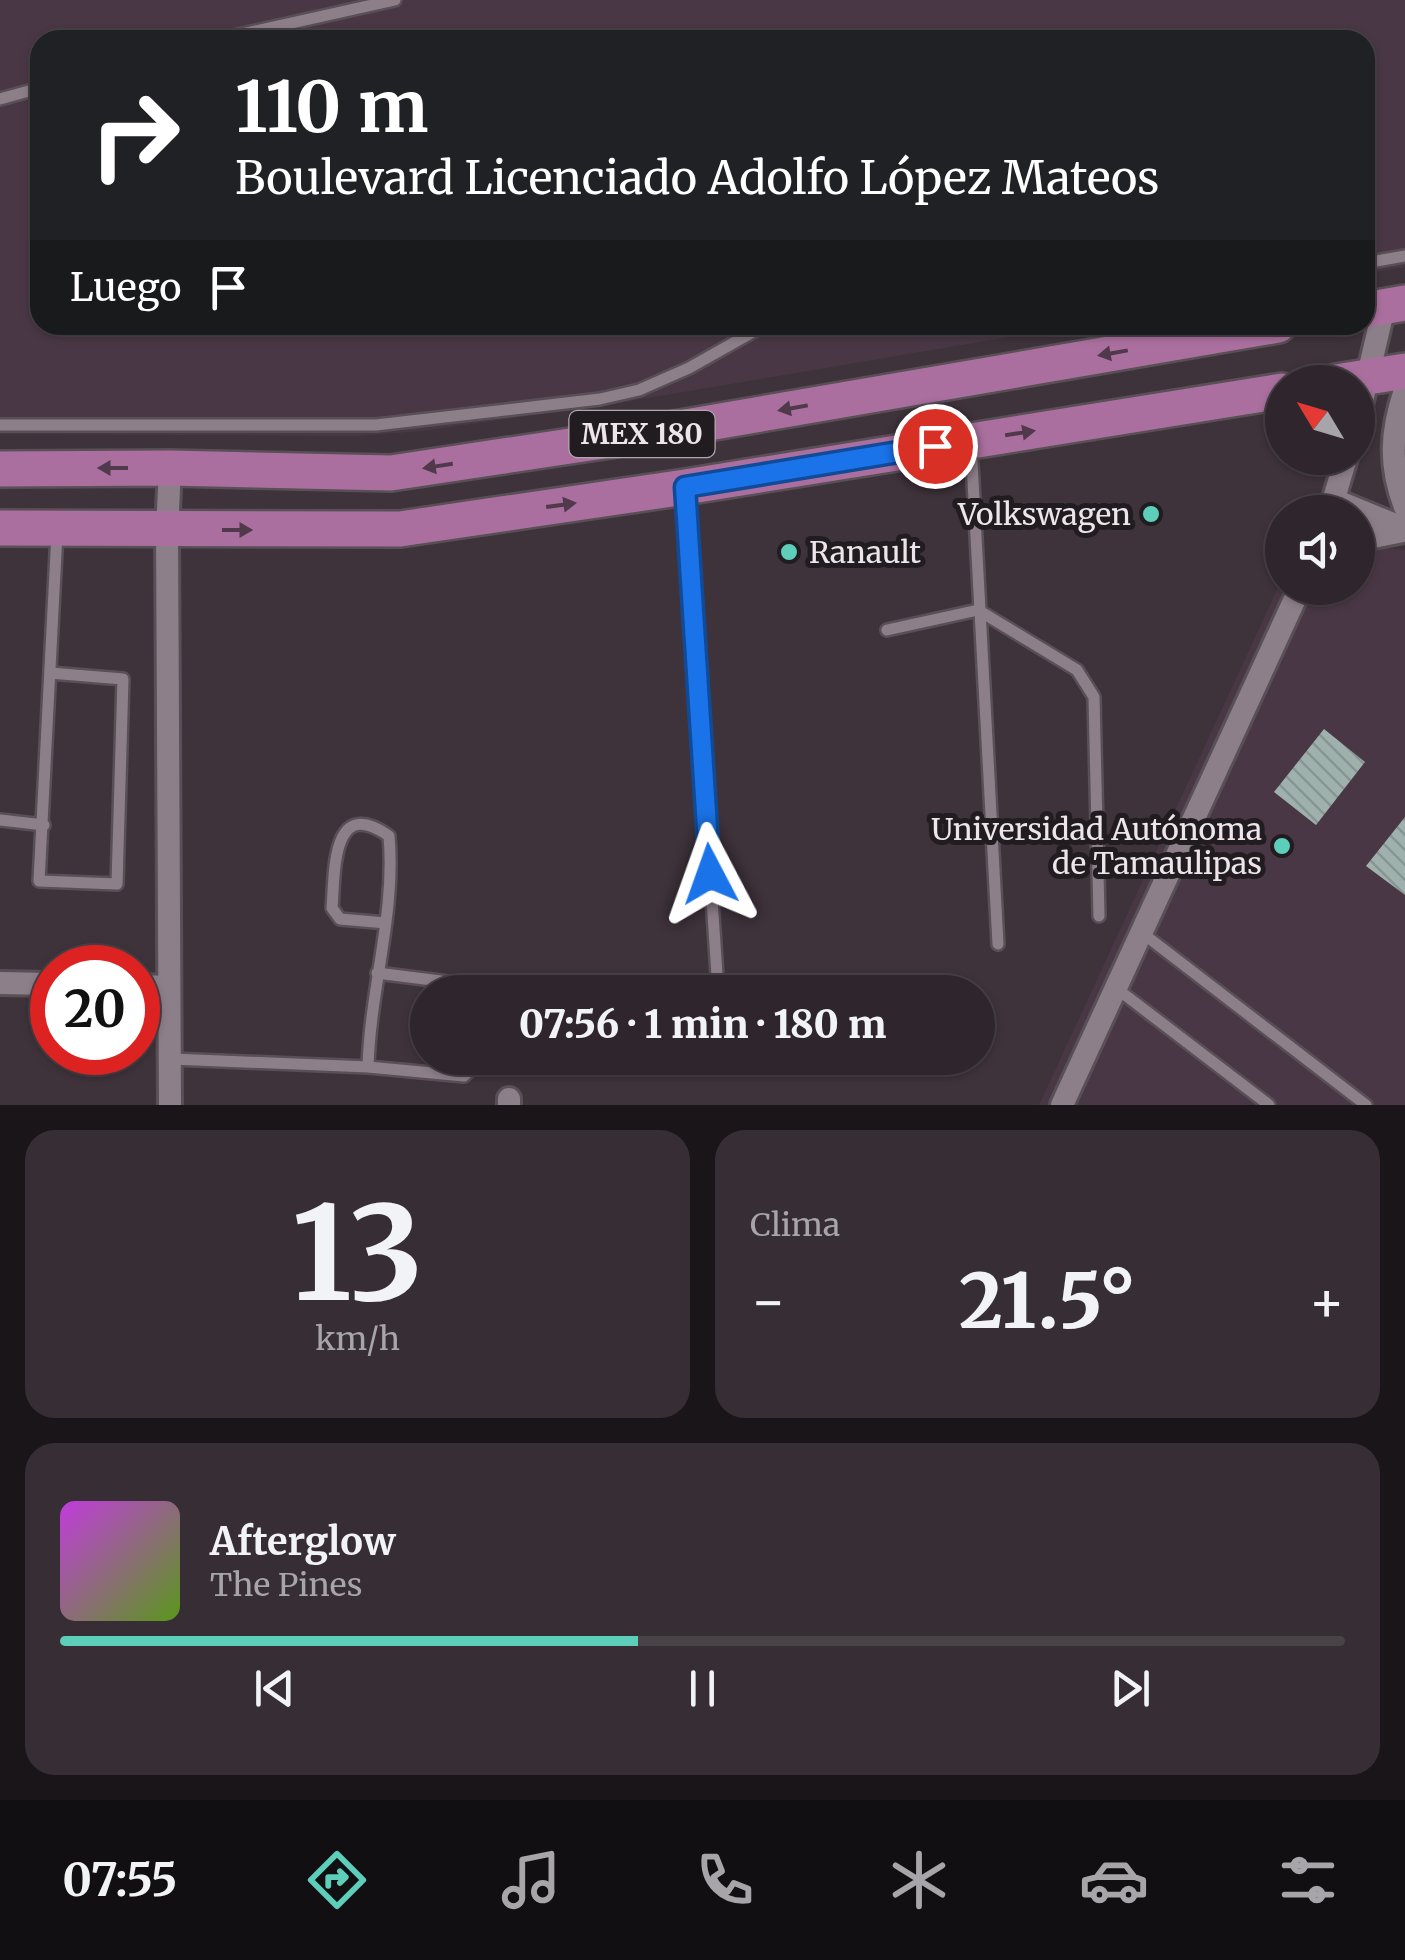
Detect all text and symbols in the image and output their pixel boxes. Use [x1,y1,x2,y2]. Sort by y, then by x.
text: 110 m [235,63,428,151]
icon: right [70,70,200,200]
text: Boulevard Licenciado Adolfo López Mateos [235,150,1159,206]
icon: arrive [201,260,256,315]
text: Luego [70,264,181,311]
one-way arrow [1097,346,1129,361]
north arrow [1265,365,1375,475]
map controls [1265,365,1375,605]
one-way arrow [777,401,808,416]
pin [893,404,978,489]
road number: MEX 180 [570,411,714,457]
icon: arrive [908,419,963,474]
one-way arrow [1005,425,1036,440]
one-way arrow [421,459,453,475]
one-way arrow [97,460,129,476]
place label: Volkswagen [957,495,1131,533]
button: sound [1265,495,1375,605]
one-way arrow [545,497,577,513]
marker: Volkswagen [1140,503,1162,525]
one-way arrow [222,522,254,538]
place label: Ranault [809,533,921,571]
marker: Ranault [778,541,800,563]
place label: Universidad Autónoma de Tamaulipas [931,810,1262,882]
position arrow [658,822,762,926]
marker: Universidad Autónoma de Tamaulipas [1271,835,1293,857]
speed limit sign: 20 [30,945,160,1075]
text: 07:56 · 1 min · 180 m [519,1001,886,1048]
text: 13 [291,1172,424,1335]
text: Clima [750,1205,840,1245]
text: 21.5° [959,1254,1136,1348]
text: − [750,1267,787,1336]
text: + [1308,1267,1345,1336]
text: km/h [315,1319,400,1359]
text: Afterglow [210,1518,396,1565]
text: The Pines [210,1565,362,1605]
icon: previous [247,1661,302,1716]
icon: pause [675,1661,730,1716]
icon: next [1103,1661,1158,1716]
icon: directions [302,1845,372,1915]
icon: music [496,1845,566,1915]
icon: phone [690,1845,760,1915]
icon: climate [884,1845,954,1915]
icon: car [1079,1845,1149,1915]
icon: filters [1273,1845,1343,1915]
text: 07:55 [62,1852,177,1908]

